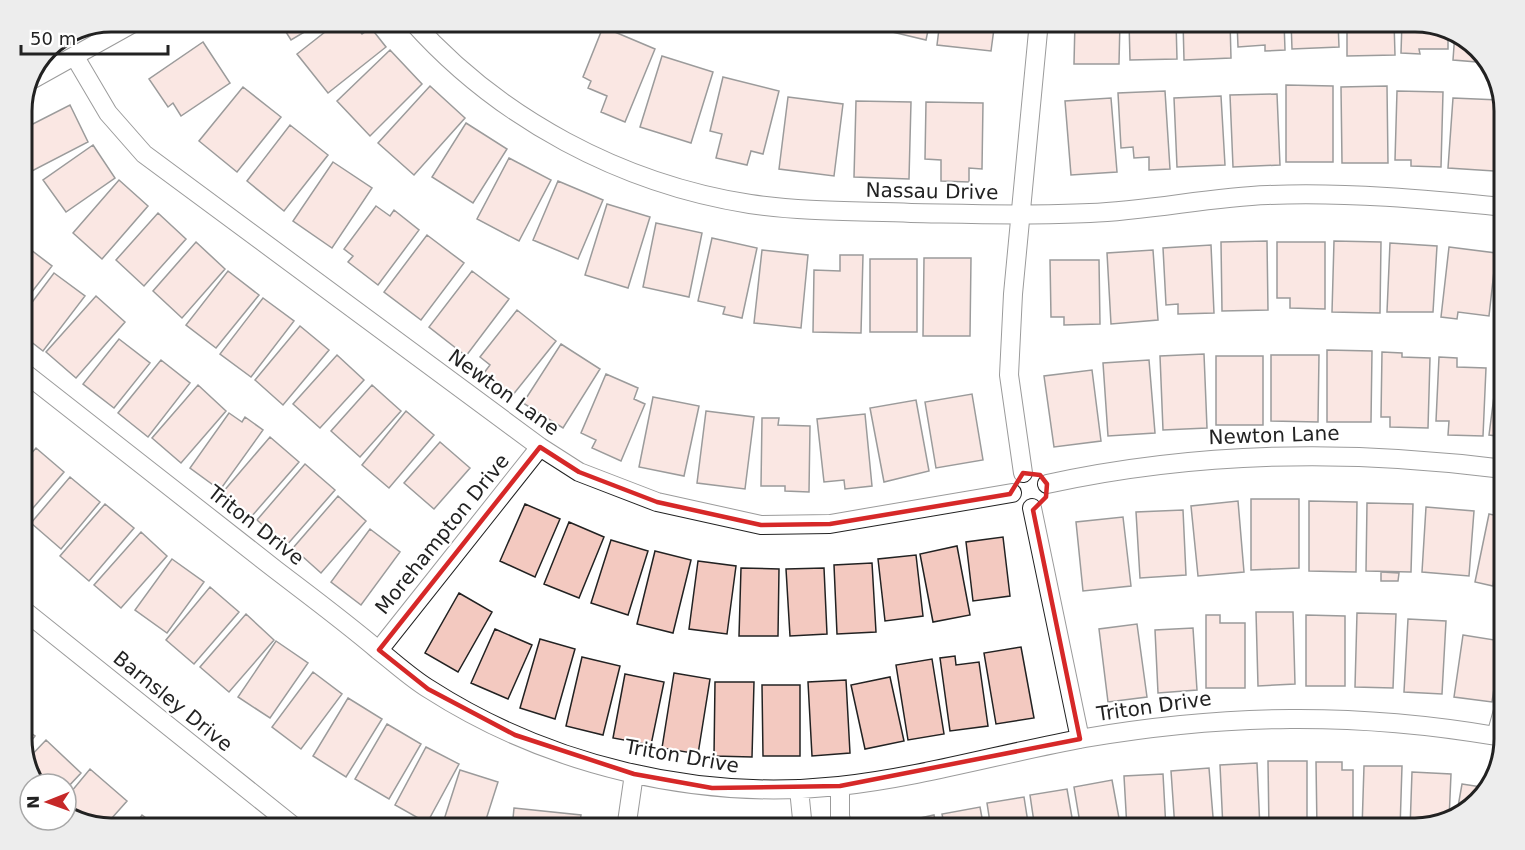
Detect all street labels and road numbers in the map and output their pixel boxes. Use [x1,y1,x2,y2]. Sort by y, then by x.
street label: Nassau Drive [865,178,999,204]
street label: Newton Lane [444,344,564,440]
street label: Newton Lane [1208,421,1340,449]
street label: Morehampton Drive [370,449,514,619]
street label: Triton Drive [202,479,309,570]
street label: Barnsley Drive [109,646,237,756]
street label: Triton Drive [1094,686,1213,726]
street label: Triton Drive [622,734,741,778]

